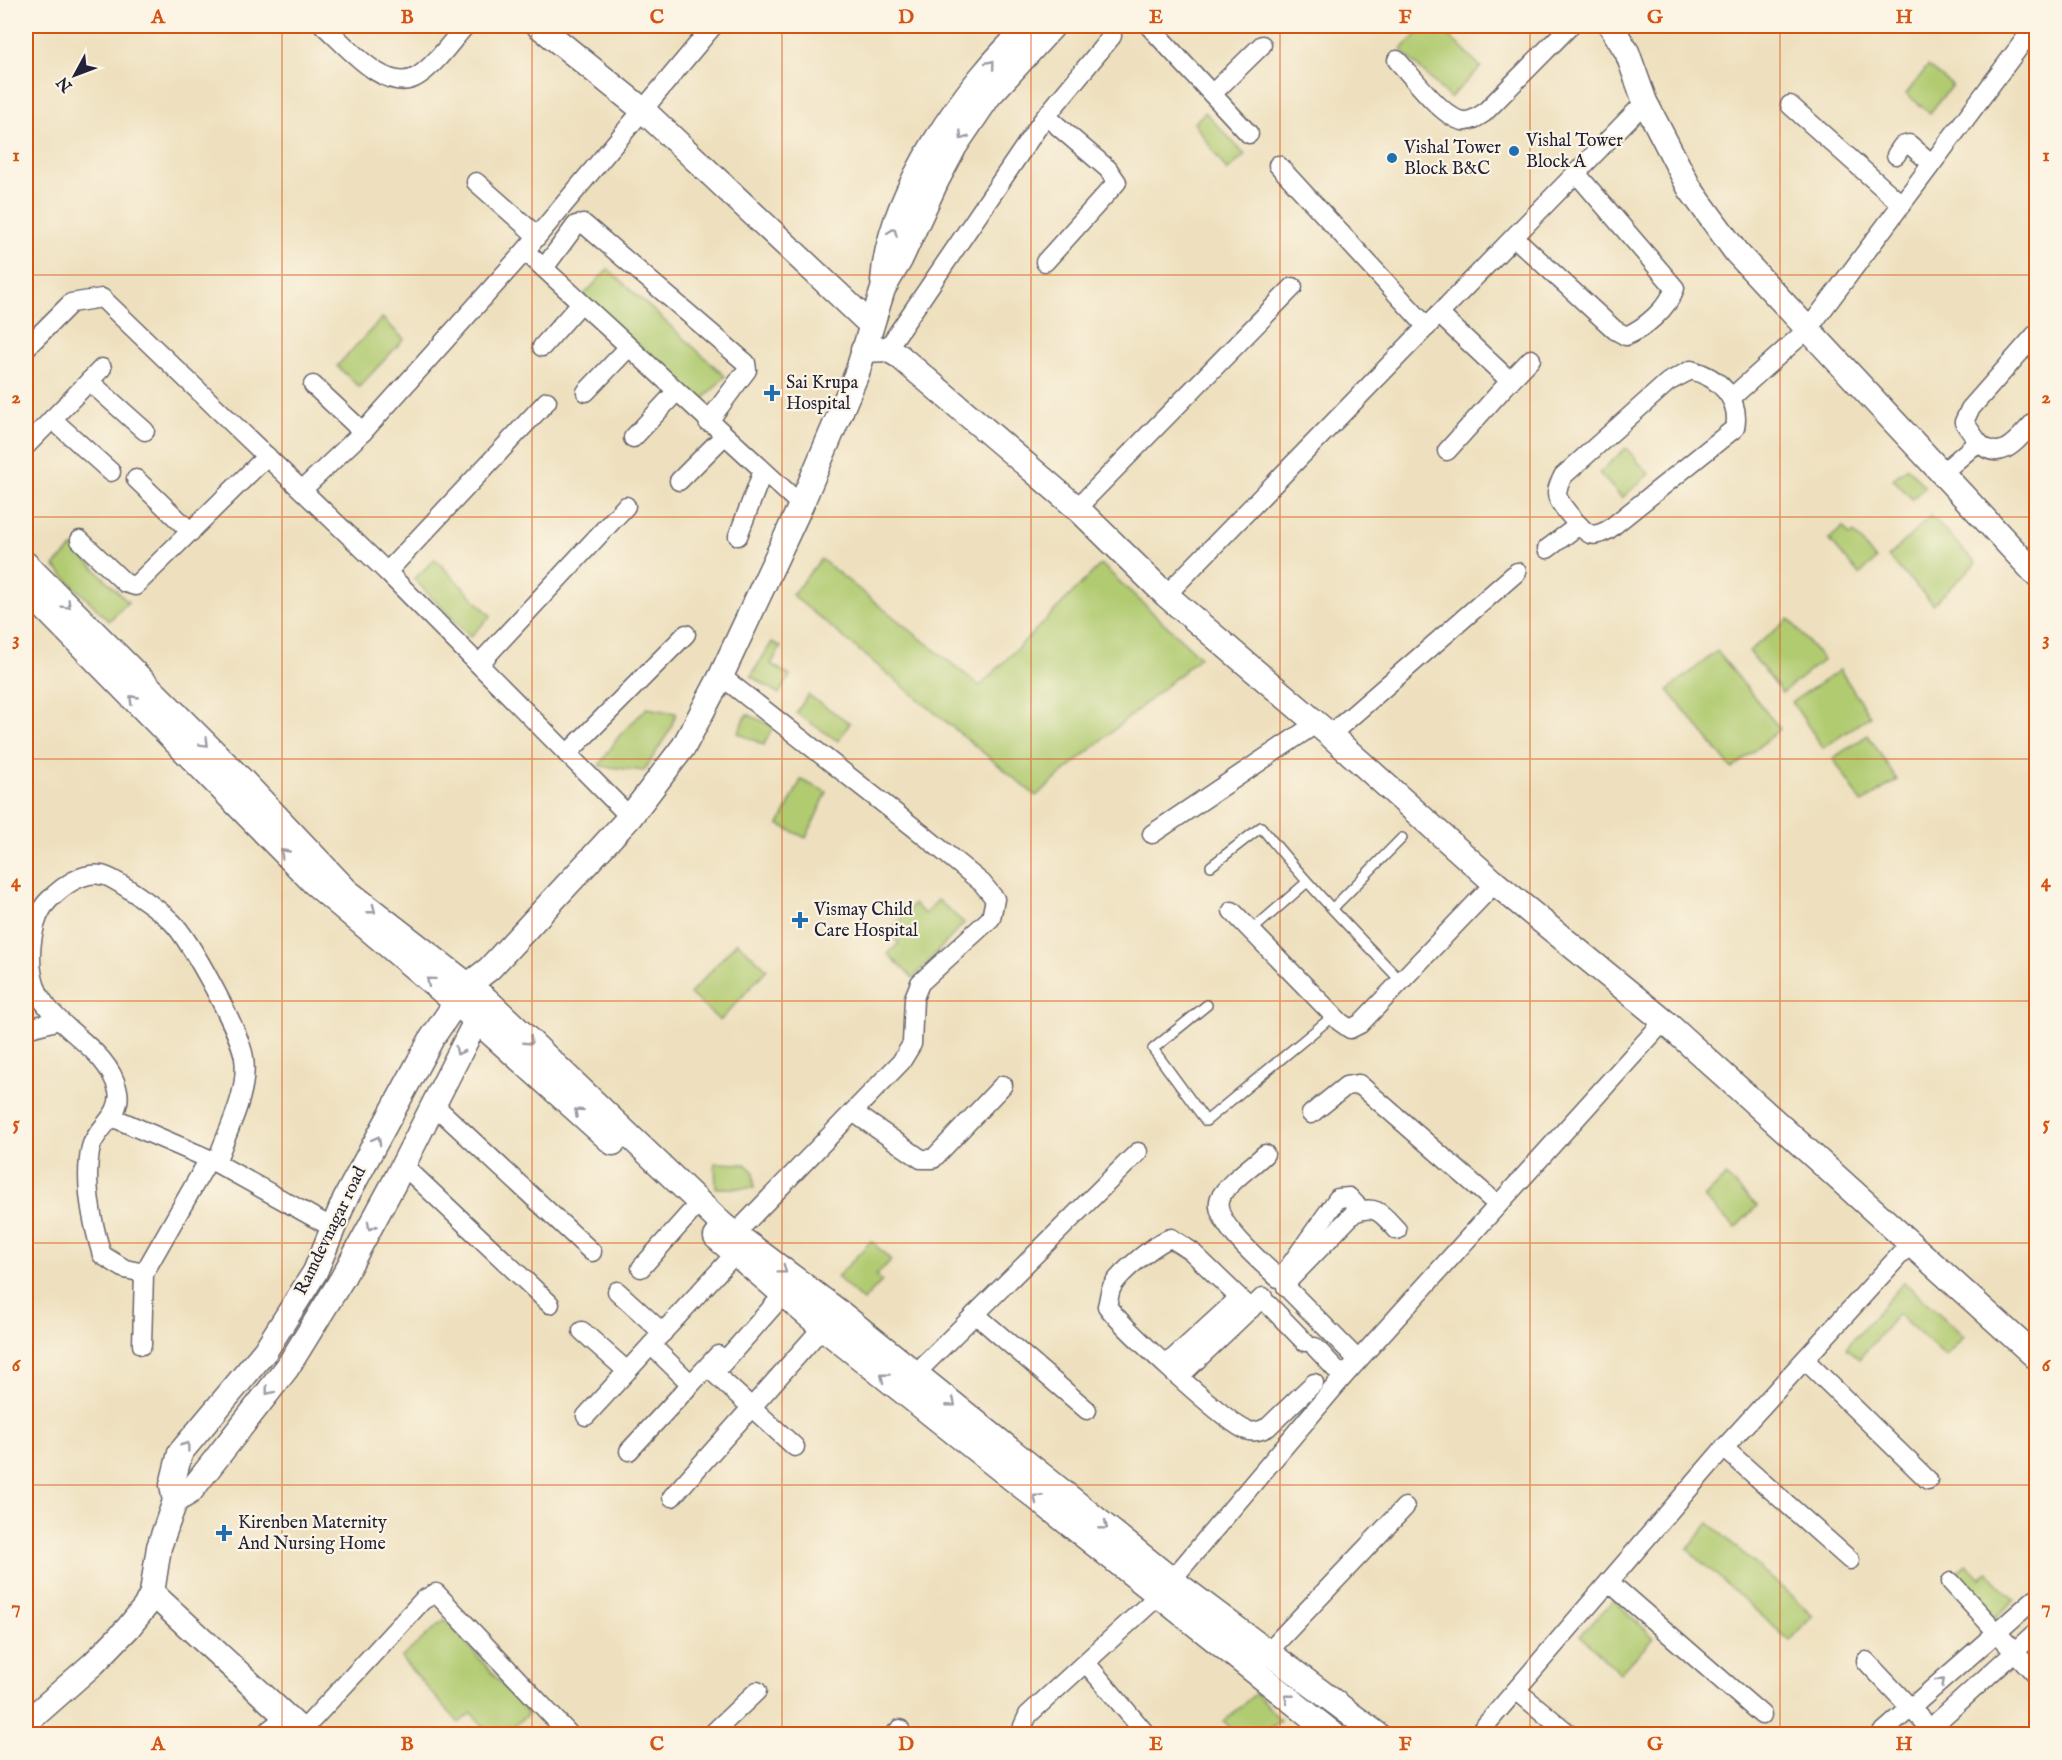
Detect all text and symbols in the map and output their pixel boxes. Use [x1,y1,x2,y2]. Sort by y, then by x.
text: A [150,5,166,30]
text: B [400,5,414,30]
text: C [650,5,664,30]
text: D [898,5,914,30]
text: E [1149,5,1163,30]
text: F [1399,5,1412,30]
text: G [1647,5,1664,30]
text: H [1895,5,1913,30]
north arrow [45,45,105,105]
one-way arrow [983,60,994,71]
text: N [53,72,78,96]
one-way arrow [959,129,970,140]
place label: Vishal Tower Block A [1525,130,1623,174]
place label: Vishal Tower Block B&C [1403,137,1501,181]
text: 1 [12,143,20,168]
text: 1 [2042,143,2050,168]
marker: Vishal Tower Block A [1507,144,1521,158]
marker: Vishal Tower Block B&C [1385,151,1399,165]
one-way arrow [886,227,899,238]
place label: Sai Krupa Hospital [786,372,858,416]
marker: Sai Krupa Hospital [763,384,781,402]
text: 2 [11,385,21,410]
text: 2 [2041,385,2051,410]
one-way arrow [59,598,70,609]
text: 3 [12,627,20,652]
text: 3 [2042,627,2050,652]
one-way arrow [129,695,140,706]
one-way arrow [197,736,208,747]
one-way arrow [280,849,291,859]
text: 4 [11,869,22,894]
text: 4 [2041,869,2052,894]
place label: Vismay Child Care Hospital [813,899,918,943]
one-way arrow [366,903,377,914]
marker: Vismay Child Care Hospital [791,911,809,929]
one-way arrow [426,978,437,989]
one-way arrow [522,1033,533,1044]
one-way arrow [455,1045,466,1056]
one-way arrow [574,1108,585,1119]
text: 5 [12,1111,20,1136]
text: 5 [2042,1111,2050,1136]
one-way arrow [370,1136,381,1146]
street label: Ramdevnagar road [290,1163,372,1299]
one-way arrow [367,1219,378,1230]
one-way arrow [776,1262,787,1273]
text: 6 [12,1353,22,1378]
text: 6 [2042,1353,2052,1378]
one-way arrow [880,1373,891,1384]
one-way arrow [266,1384,277,1395]
one-way arrow [945,1396,956,1407]
one-way arrow [179,1441,190,1452]
one-way arrow [1032,1494,1043,1505]
place label: Kirenben Maternity And Nursing Home [237,1512,387,1556]
one-way arrow [1097,1518,1108,1529]
marker: Kirenben Maternity And Nursing Home [215,1524,233,1542]
text: 7 [11,1595,21,1620]
text: 7 [2041,1595,2051,1620]
one-way arrow [1934,1678,1945,1689]
one-way arrow [1283,1695,1294,1706]
text: A [150,1732,166,1757]
text: B [400,1732,414,1757]
text: C [650,1732,664,1757]
text: D [898,1732,914,1757]
text: E [1149,1732,1163,1757]
text: F [1399,1732,1412,1757]
text: G [1647,1732,1664,1757]
text: H [1895,1732,1913,1757]

